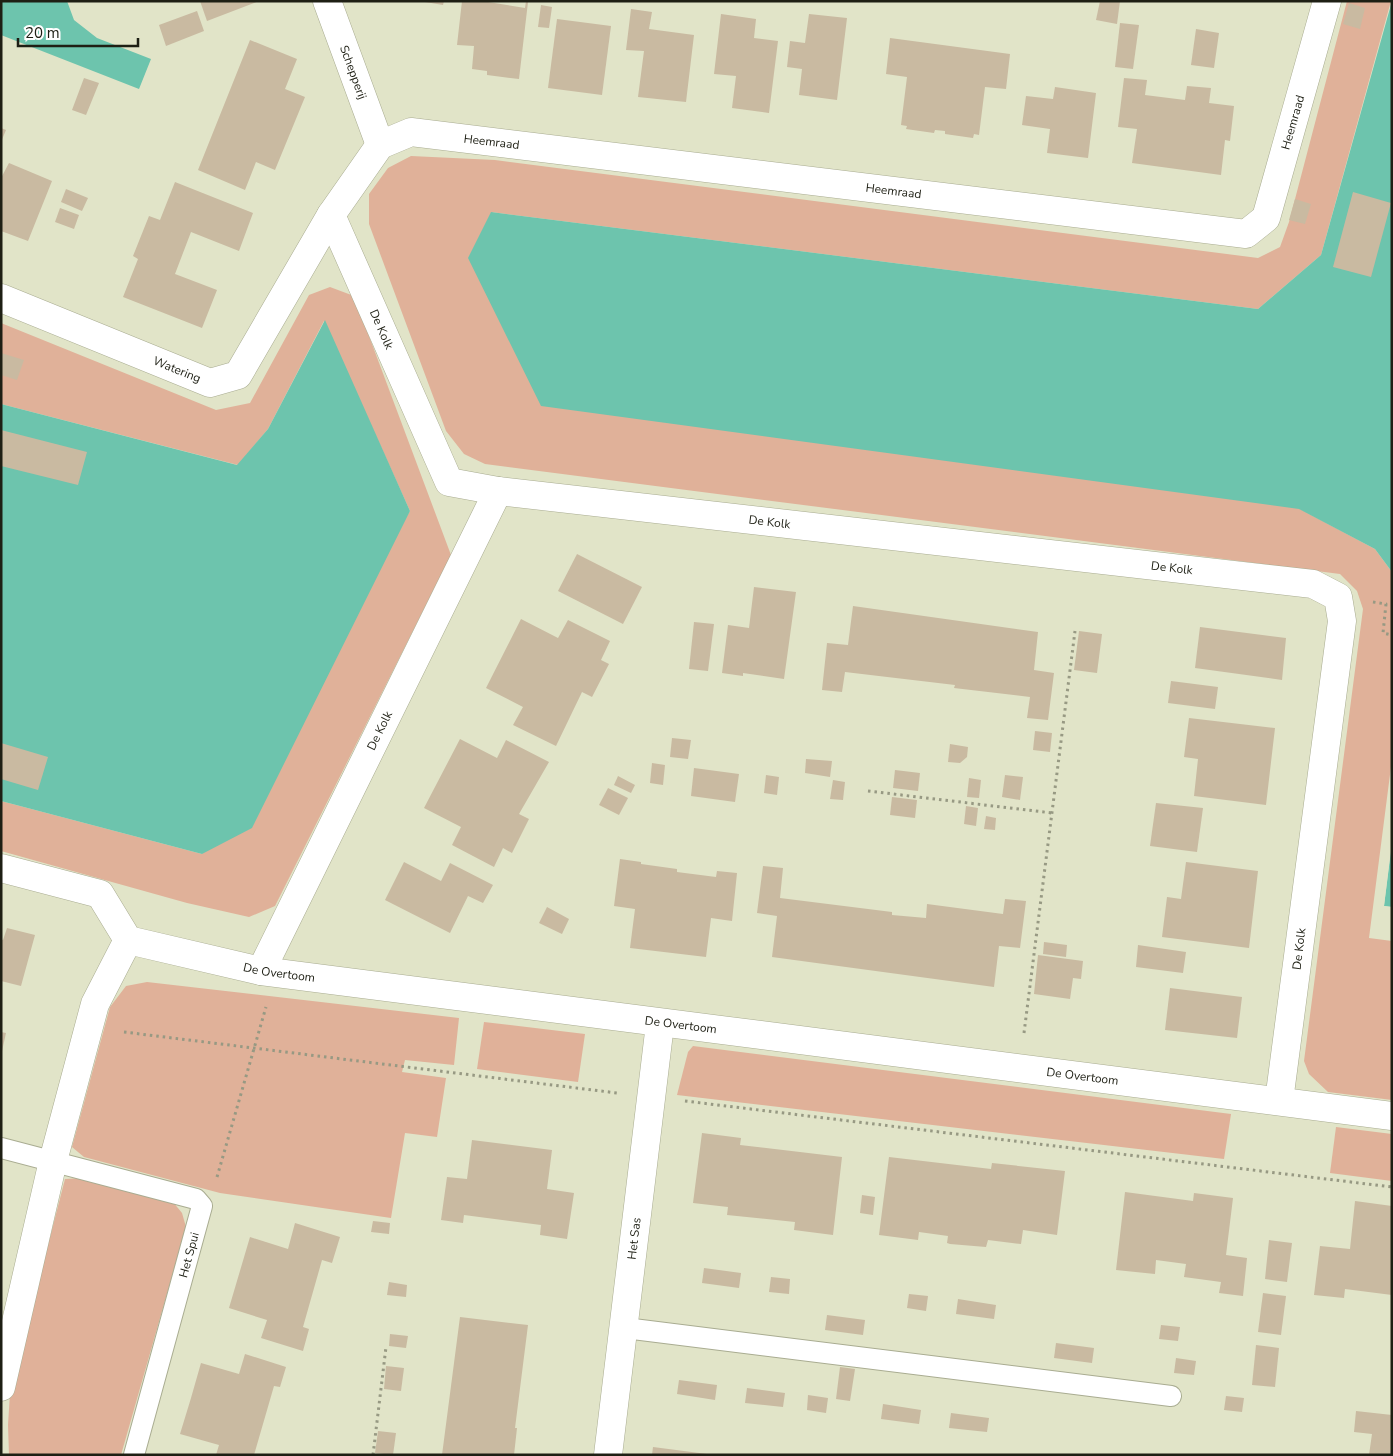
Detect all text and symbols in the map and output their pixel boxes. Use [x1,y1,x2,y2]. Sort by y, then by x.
scale bar [18,15,138,47]
text: 20 m [25,23,60,43]
street label: Schepperij [336,43,371,102]
street label: Heemraad [1278,93,1308,152]
street label: Heemraad [463,130,520,153]
street label: Heemraad [865,180,922,202]
street label: De Kolk [366,307,398,353]
street label: Watering [151,353,203,386]
street label: De Kolk [748,512,792,532]
street label: De Kolk [1150,558,1195,578]
street label: De Kolk [363,707,397,753]
street label: De Kolk [1289,926,1310,971]
street label: De Overtoom [242,959,316,986]
street label: De Overtoom [644,1012,718,1037]
street label: De Overtoom [1046,1064,1119,1089]
street label: Het Sas [624,1216,645,1261]
street label: Het Spui [175,1230,203,1280]

